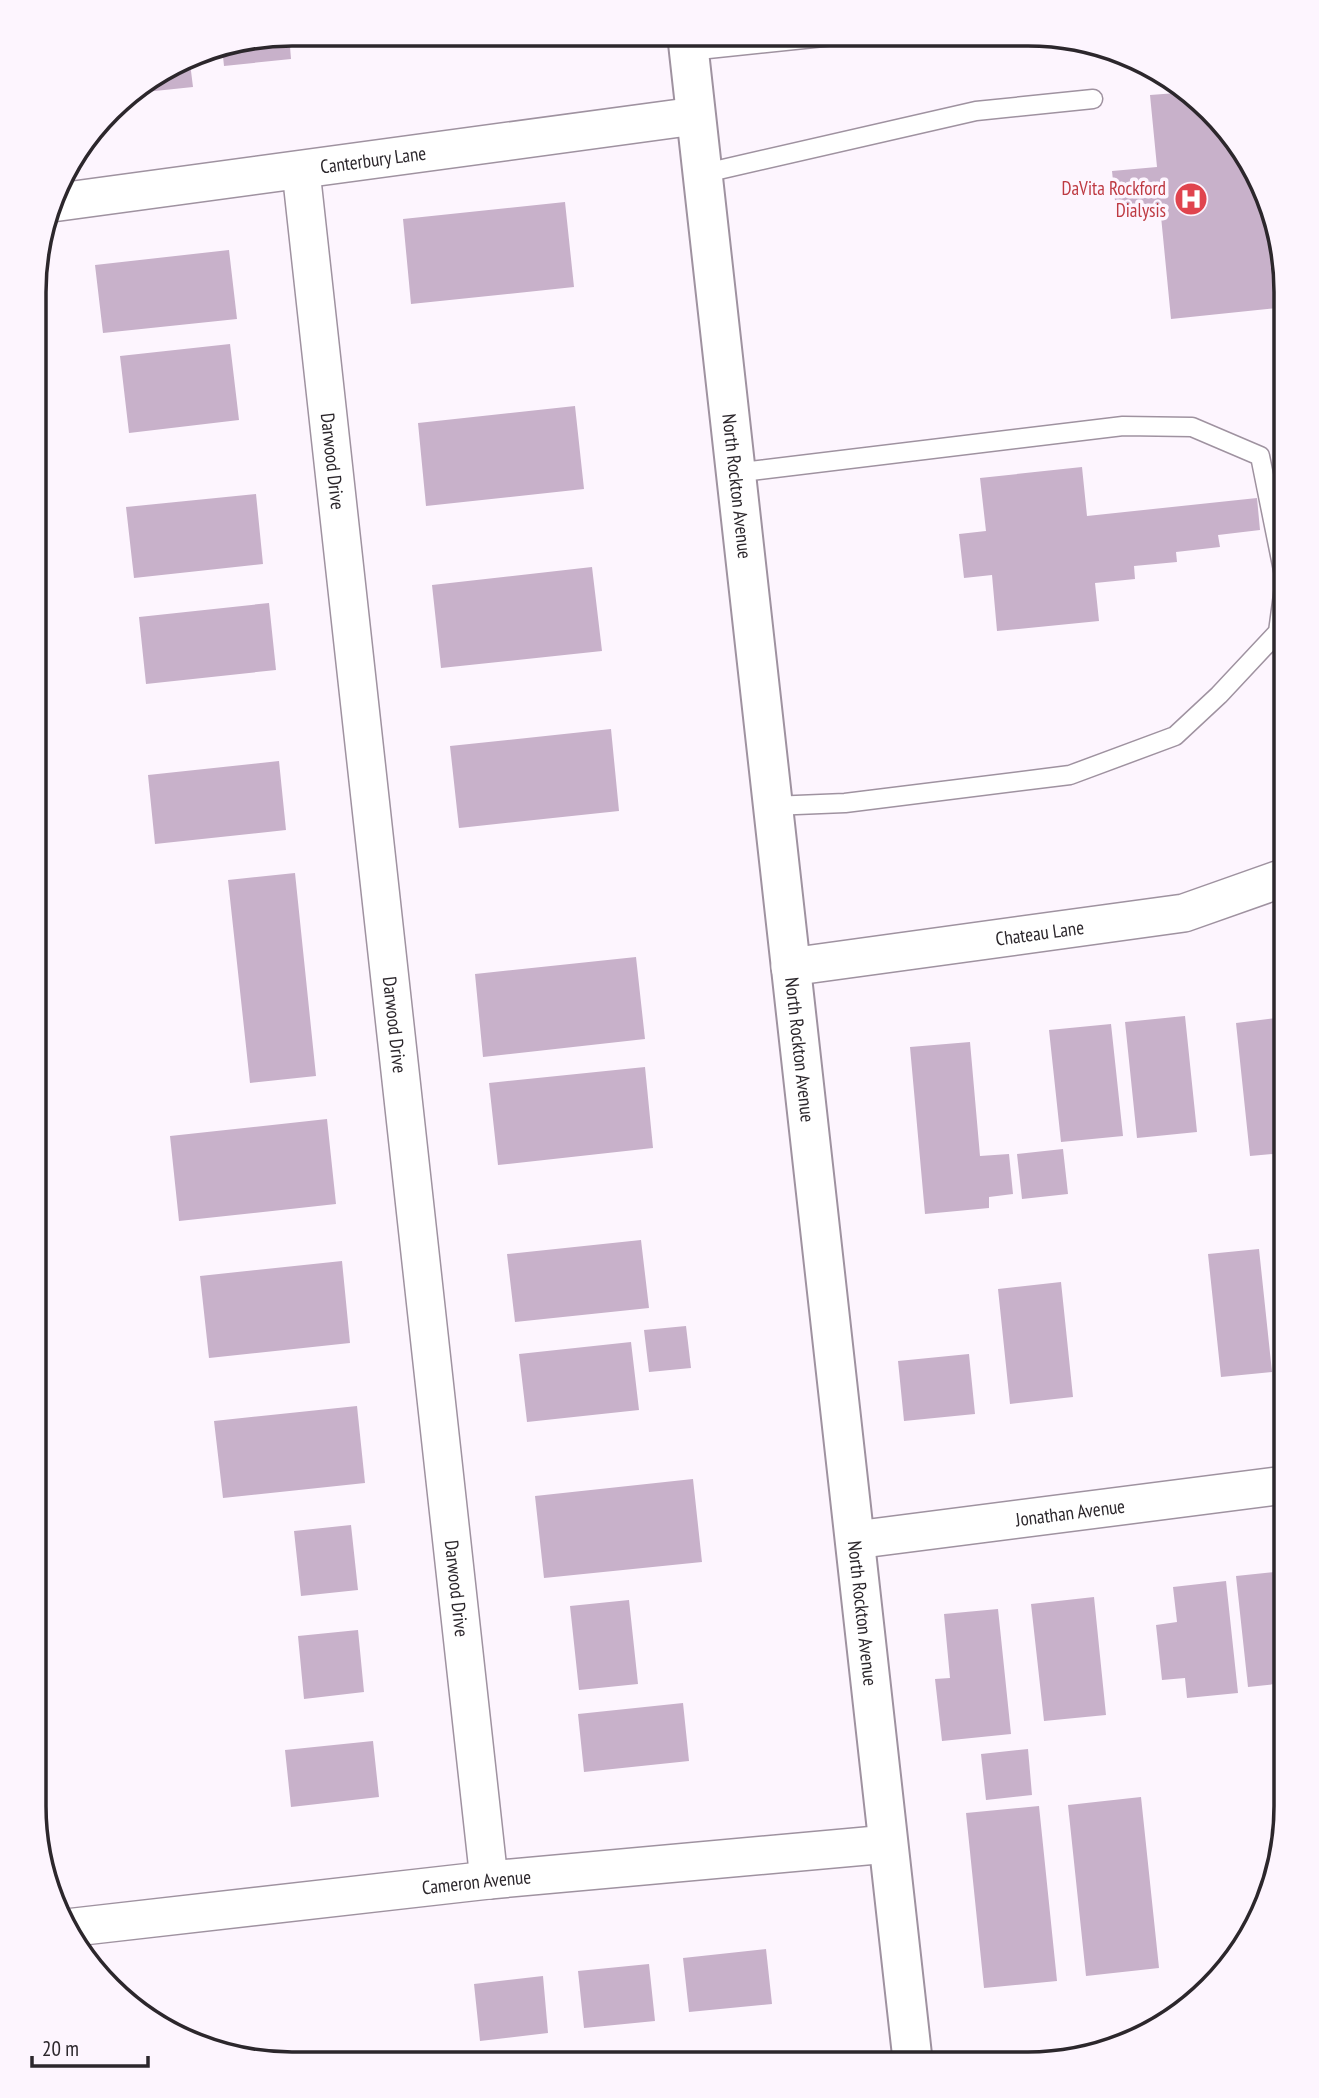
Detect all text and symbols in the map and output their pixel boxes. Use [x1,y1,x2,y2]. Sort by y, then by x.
street label: Canterbury Lane [319,141,428,179]
place label: DaVita Rockford Dialysis [1062,176,1166,222]
hospital icon: DaVita Rockford Dialysis [1172,180,1210,218]
street label: Darwood Drive [316,412,350,511]
street label: North Rockton Avenue [717,412,757,560]
street label: Chateau Lane [994,915,1085,951]
street label: Darwood Drive [378,975,412,1075]
street label: North Rockton Avenue [780,976,820,1124]
street label: Jonathan Avenue [1013,1494,1126,1531]
street label: Darwood Drive [440,1539,474,1638]
street label: North Rockton Avenue [843,1539,883,1687]
street label: Cameron Avenue [421,1864,532,1900]
scale bar [32,2024,147,2068]
text: 20 m [42,2035,79,2062]

